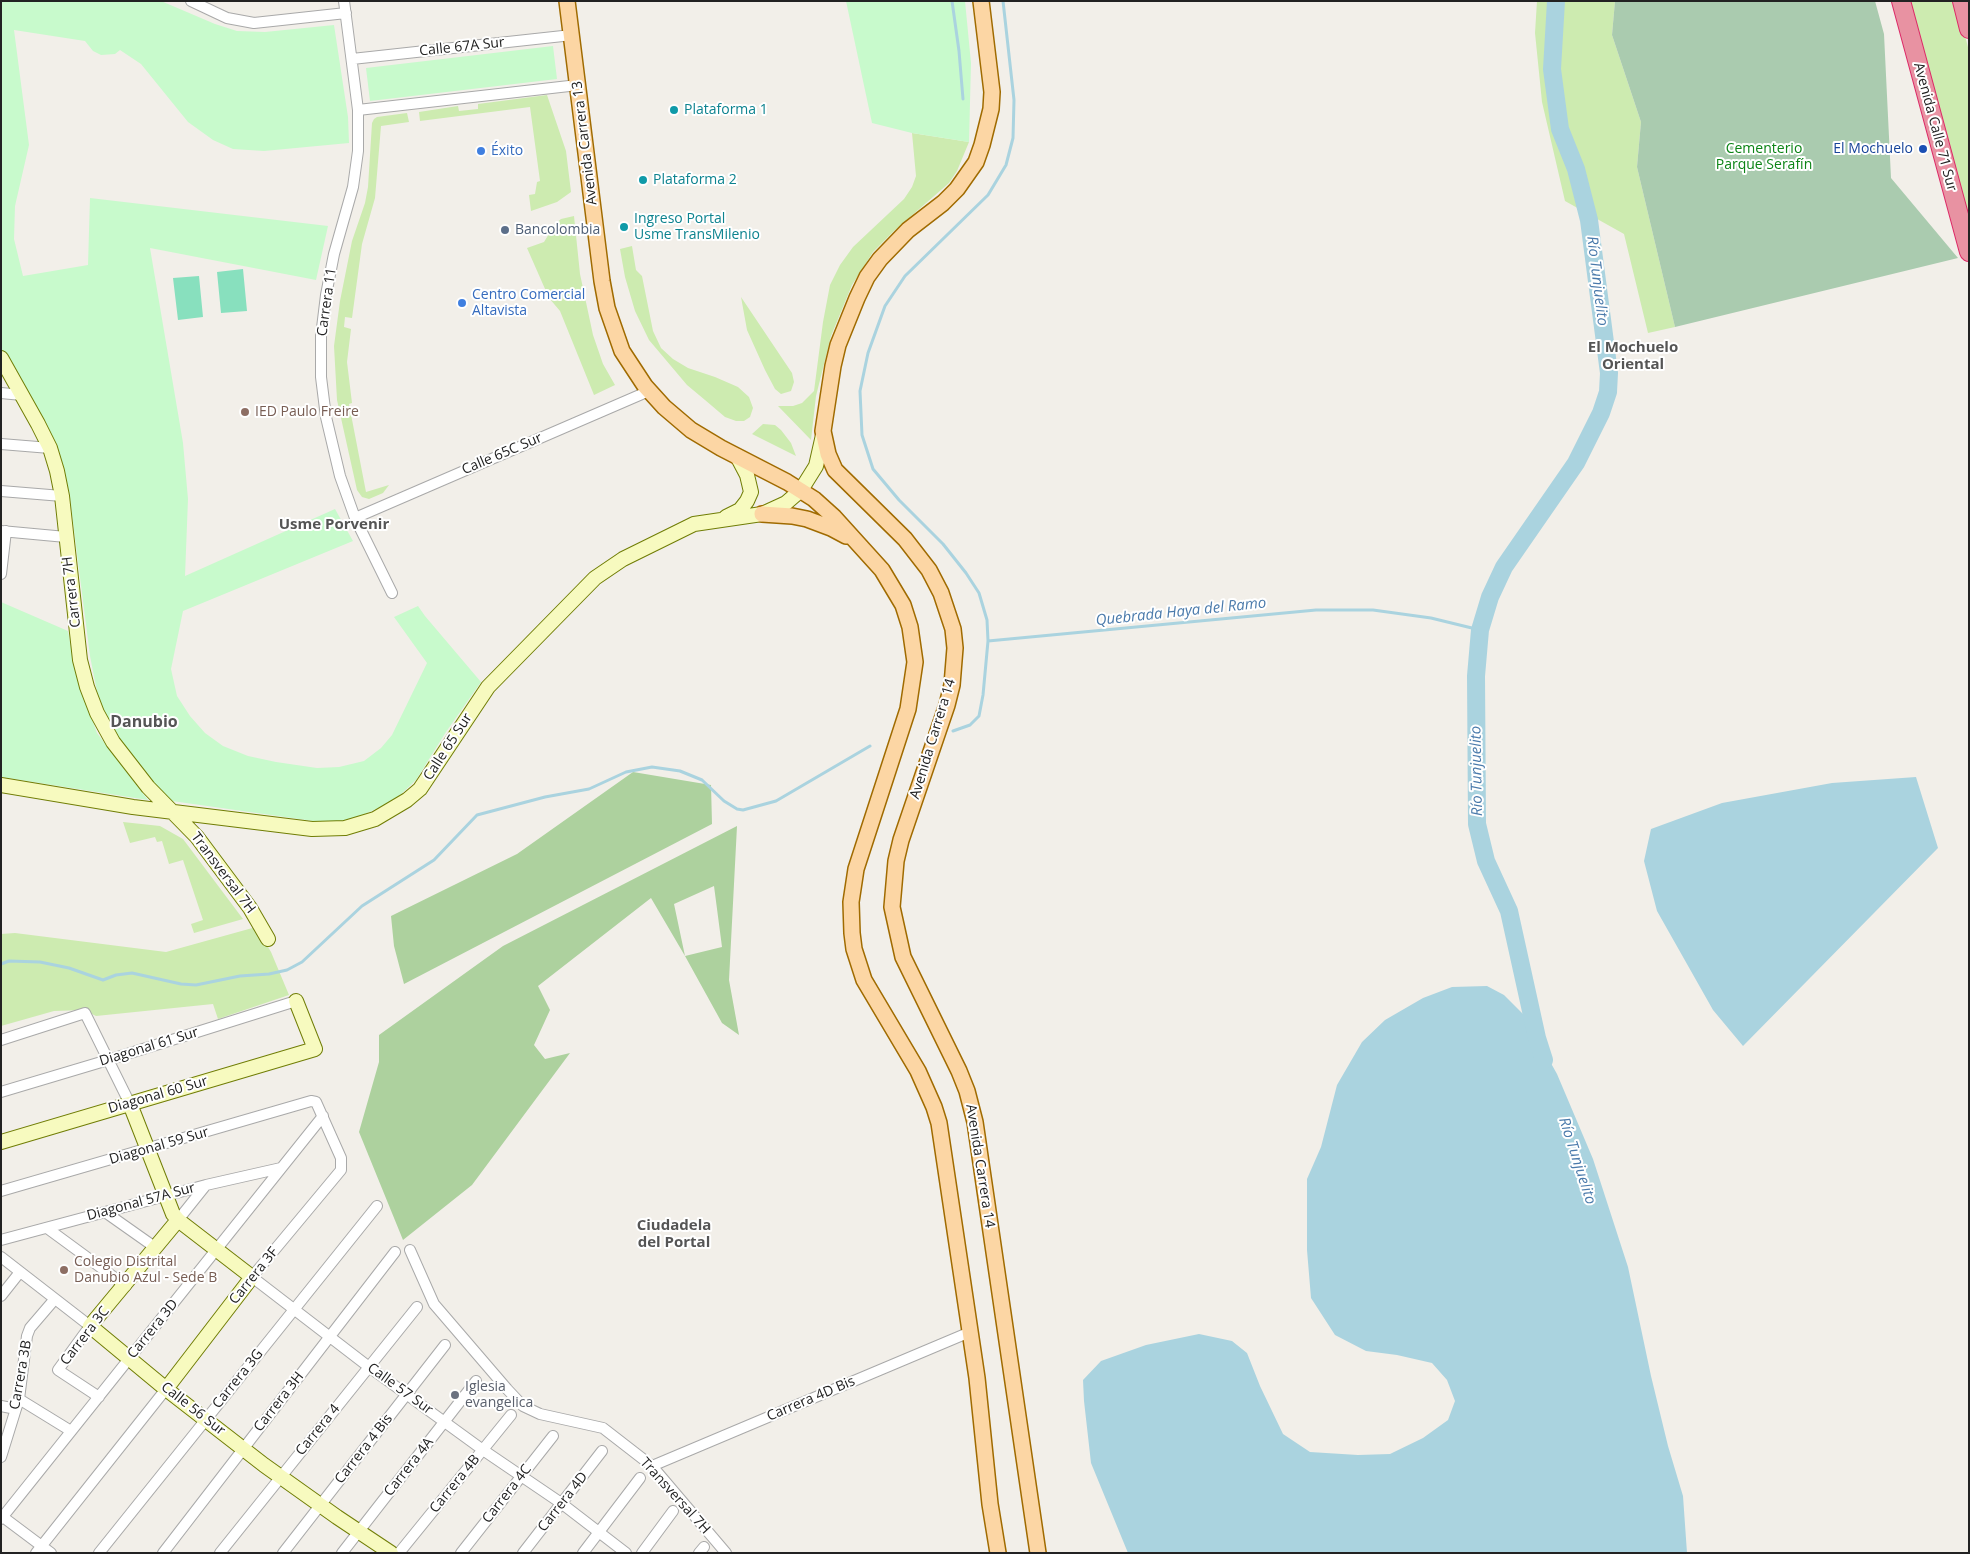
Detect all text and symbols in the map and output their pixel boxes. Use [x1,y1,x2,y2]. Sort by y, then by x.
street label: Calle 67A Sur [419,34,505,60]
street label: Avenida Calle 71 Sur [1910,61,1960,193]
street label: Avenida Carrera 13 [569,80,601,206]
place label: Plataforma 1 [684,102,768,118]
marker: Plataforma 1 [668,104,680,116]
park label: Cementerio Parque Serafín [1716,141,1812,174]
place label: El Mochuelo [1833,141,1913,157]
place label: Éxito [491,143,523,159]
marker: El Mochuelo [1917,143,1929,155]
marker: Éxito [475,145,487,157]
place label: Plataforma 2 [653,172,737,188]
marker: Plataforma 2 [637,174,649,186]
place label: Ingreso Portal Usme TransMilenio [634,211,760,243]
marker: Ingreso Portal Usme TransMilenio [618,221,630,233]
place label: Bancolombia [515,222,600,238]
marker: Bancolombia [499,224,511,236]
water label: Río Tunjuelito [1583,235,1611,327]
street label: Carrera 11 [314,267,340,337]
place label: Centro Comercial Altavista [472,287,585,320]
marker: Centro Comercial Altavista [456,297,468,309]
district label: El Mochuelo Oriental [1588,339,1678,374]
place label: IED Paulo Freire [255,404,359,420]
marker: IED Paulo Freire [239,406,251,418]
street label: Calle 65C Sur [459,430,545,478]
district label: Usme Porvenir [279,516,389,534]
street label: Carrera 7H [59,556,85,628]
water label: Quebrada Haya del Ramo [1095,594,1267,630]
street label: Avenida Carrera 14 [907,677,959,801]
street label: Calle 65 Sur [420,710,476,784]
district label: Danubio [110,712,178,732]
water label: Río Tunjuelito [1467,726,1487,816]
street label: Transversal 7H [187,829,259,917]
street label: Diagonal 61 Sur [97,1024,201,1070]
street label: Diagonal 60 Sur [106,1073,210,1117]
street label: Avenida Carrera 14 [962,1103,998,1229]
water label: Río Tunjuelito [1554,1115,1600,1207]
street label: Diagonal 59 Sur [107,1124,211,1168]
street label: Diagonal 57A Sur [85,1179,197,1225]
district label: Ciudadela del Portal [637,1217,711,1252]
street label: Carrera 3F [226,1244,282,1308]
place label: Colegio Distrital Danubio Azul - Sede B [74,1254,217,1286]
marker: Colegio Distrital Danubio Azul - Sede B [58,1264,70,1276]
street label: Carrera 3D [124,1296,182,1362]
street label: Carrera 3C [57,1303,113,1369]
street label: Carrera 3B [7,1339,35,1411]
street label: Carrera 3G [209,1346,267,1412]
street label: Calle 57 Sur [364,1360,436,1418]
street label: Carrera 3H [250,1369,308,1435]
street label: Carrera 4D Bis [764,1373,858,1425]
street label: Calle 56 Sur [158,1379,228,1439]
place label: Iglesia evangelica [465,1379,533,1411]
marker: Iglesia evangelica [449,1389,461,1401]
street label: Carrera 4 [292,1401,344,1459]
street label: Carrera 4 Bis [332,1411,396,1487]
street label: Carrera 4A [381,1434,437,1500]
street label: Carrera 4B [426,1451,484,1517]
street label: Transversal 7H [636,1454,714,1538]
street label: Carrera 4C [479,1461,535,1527]
street label: Carrera 4D [534,1469,592,1535]

